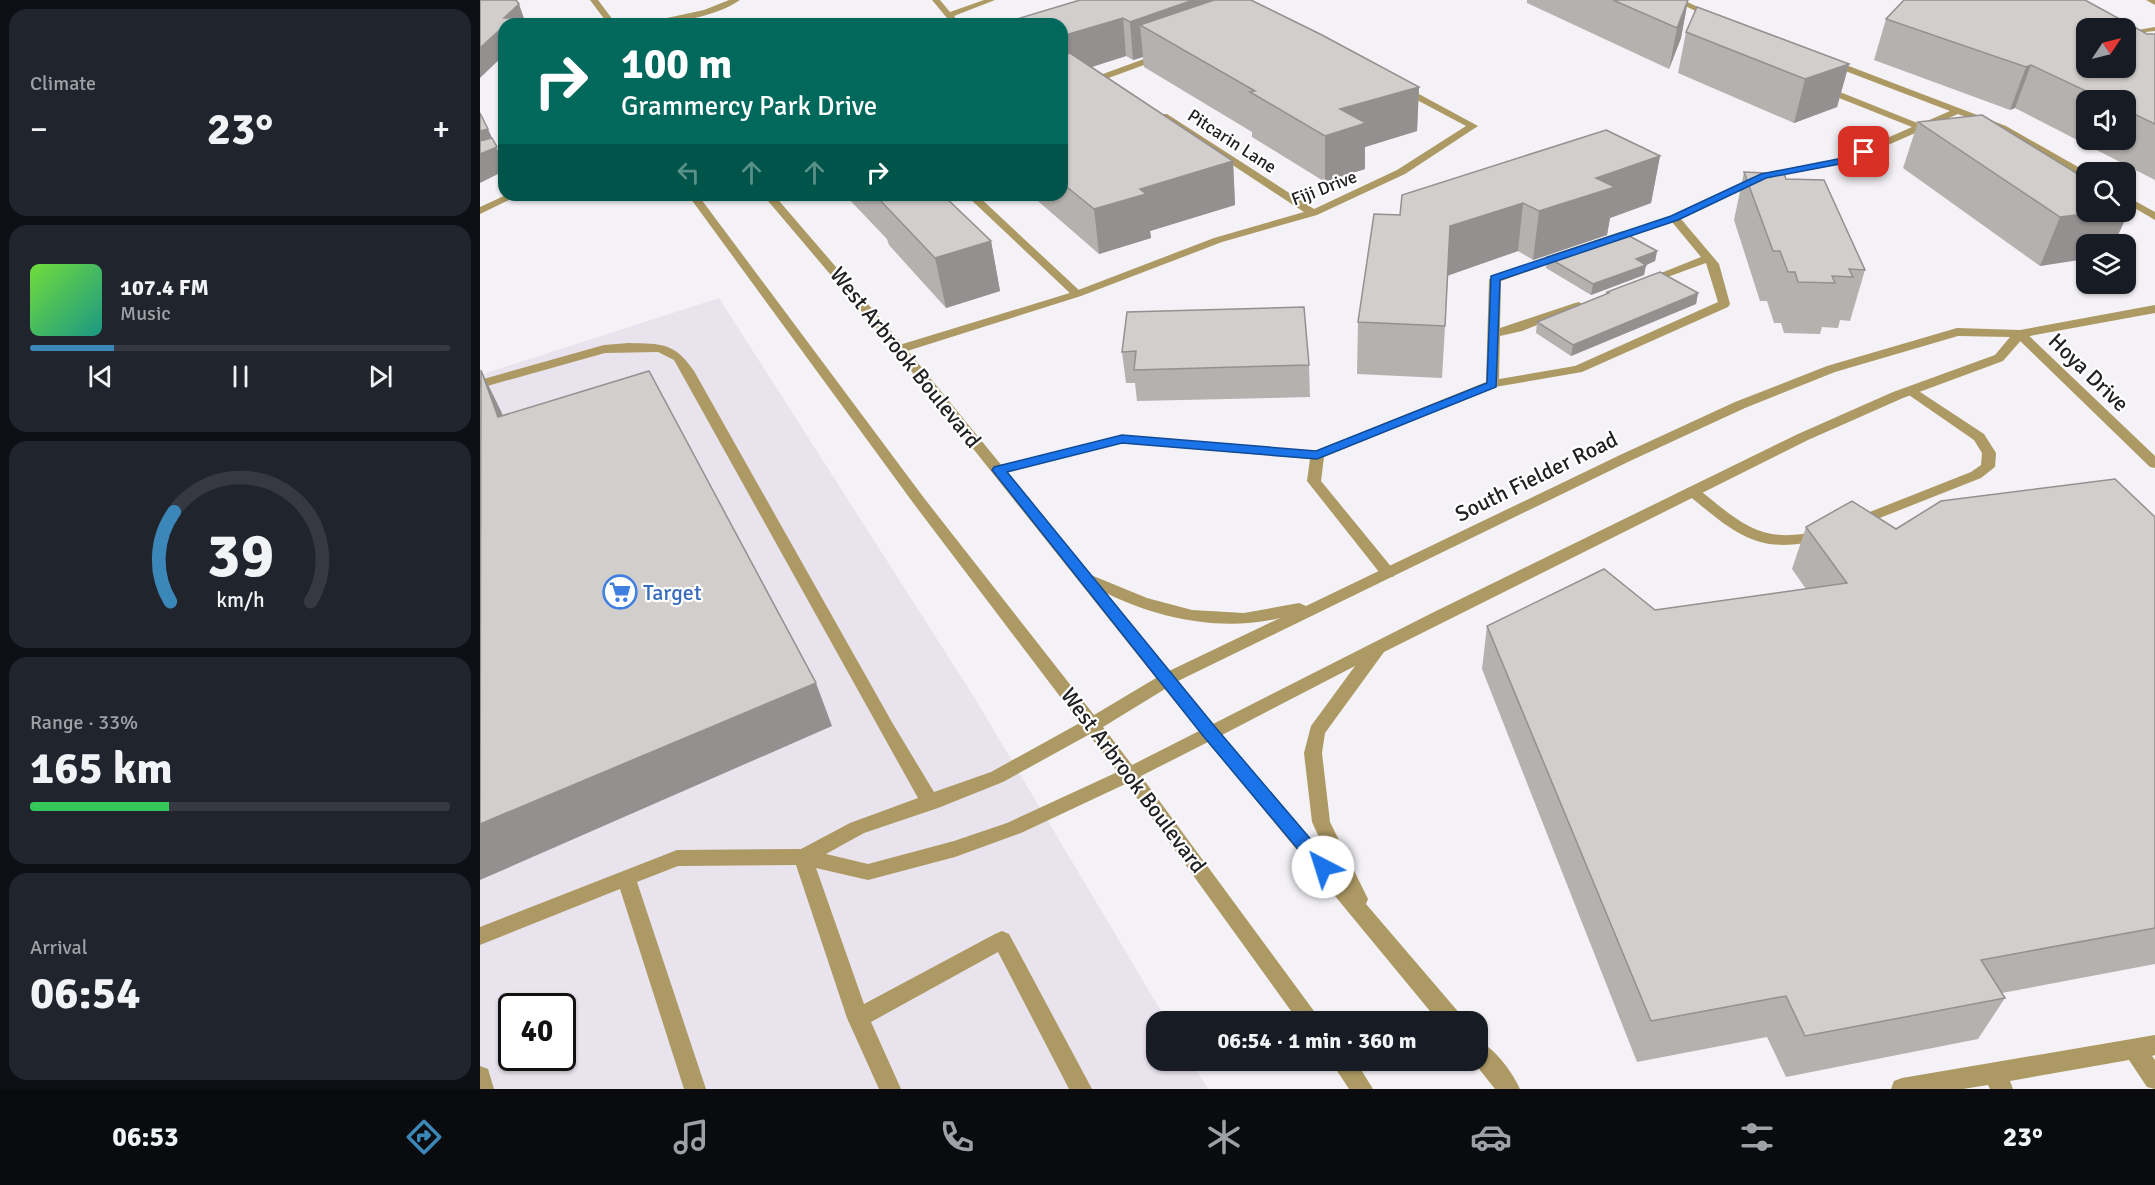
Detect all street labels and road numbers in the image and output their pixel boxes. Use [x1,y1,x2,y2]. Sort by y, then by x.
street label: Pitcarin Lane [1183,104,1281,178]
street label: Fiji Drive [1288,165,1360,211]
street label: West Arbrook Boulevard [824,261,987,453]
street label: Hoya Drive [2043,328,2134,417]
street label: South Fielder Road [1450,425,1622,528]
street label: West Arbrook Boulevard [1055,682,1212,878]

